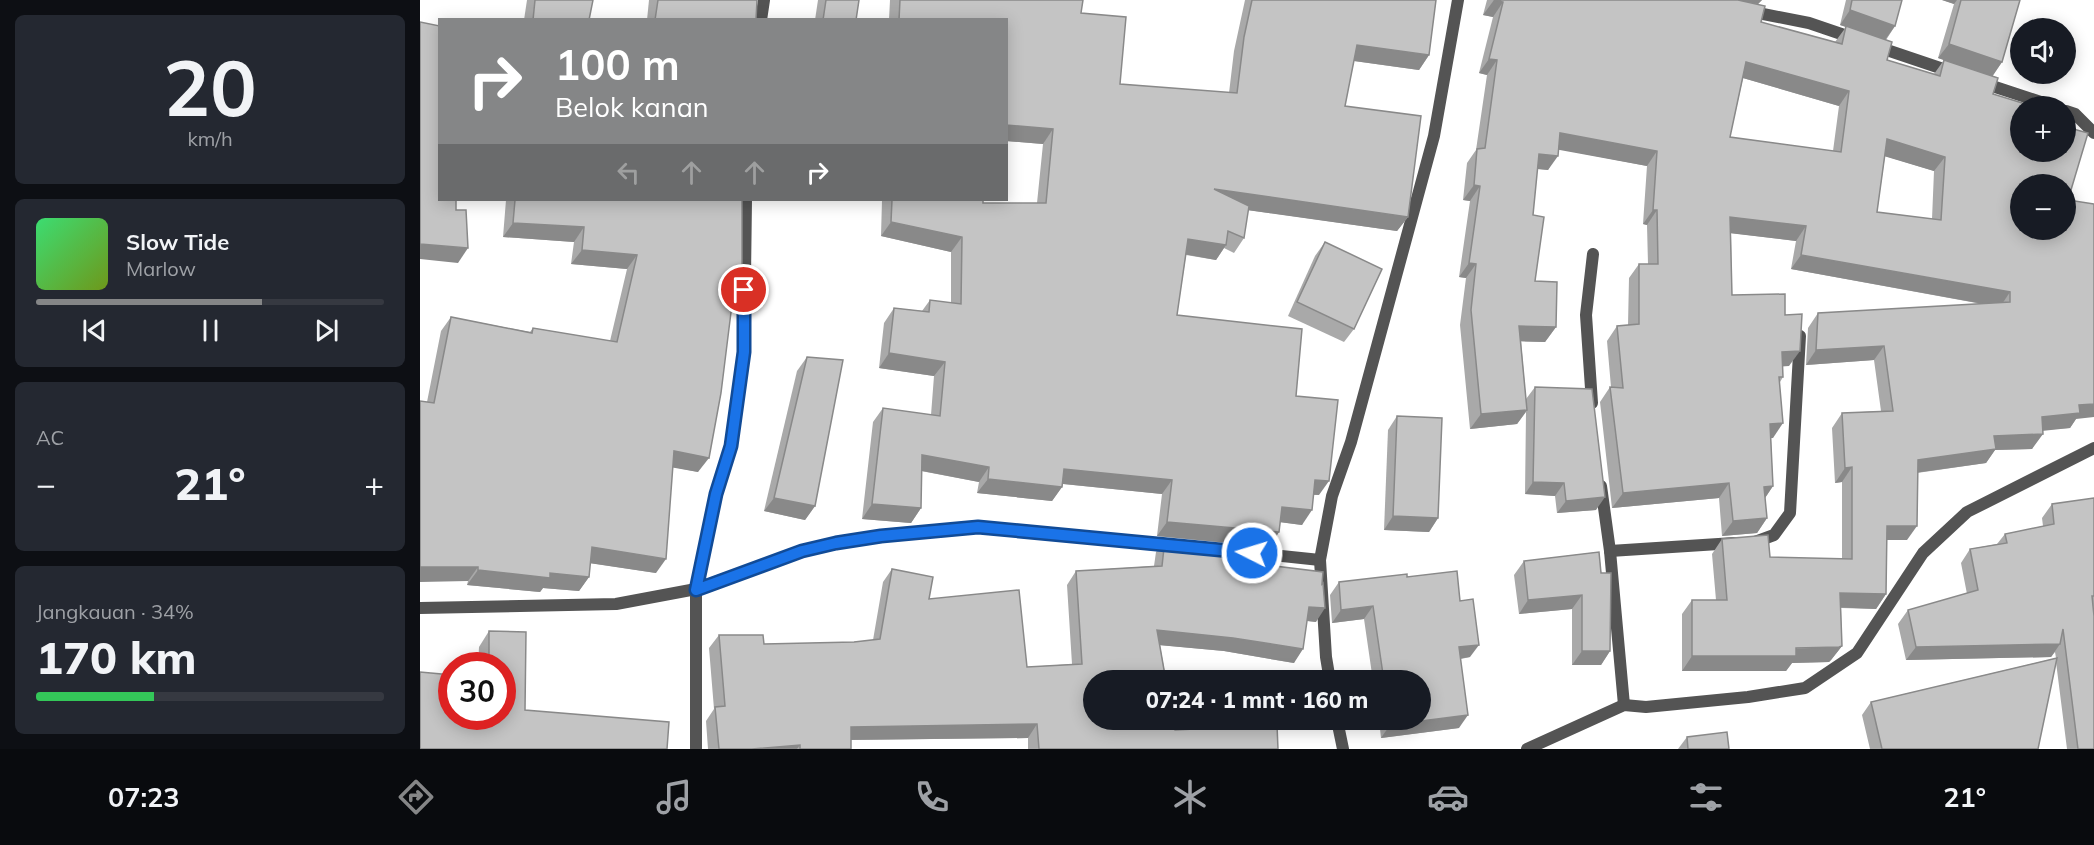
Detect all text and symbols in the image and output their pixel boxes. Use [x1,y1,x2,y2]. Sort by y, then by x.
map controls [2010,18,2076,240]
button: sound [2010,18,2076,84]
text: 20 [163,38,257,136]
text: 100 m [555,38,680,91]
icon: right [456,42,534,120]
text: Belok kanan [555,90,709,124]
button: + [2010,96,2076,162]
text: km/h [187,126,233,151]
icon: left [612,156,645,189]
icon: ahead [675,156,708,189]
icon: ahead [738,156,771,189]
icon: right [801,156,834,189]
button: − [2010,174,2076,240]
text: Slow Tide [126,228,229,256]
text: Marlow [126,256,196,281]
pin [718,264,769,315]
icon: arrive [727,273,760,306]
icon: previous [78,314,111,347]
icon: pause [194,314,227,347]
icon: next [310,314,343,347]
text: AC [36,425,64,450]
text: 21° [174,455,246,511]
text: − [36,463,56,504]
text: + [364,463,384,504]
position arrow [1220,521,1284,585]
text: Jangkauan · 34% [36,599,194,624]
text: 170 km [36,629,197,685]
speed limit sign: 30 [438,652,516,730]
text: 07:24 · 1 mnt · 160 m [1146,686,1368,714]
icon: directions [395,776,437,818]
icon: music [653,776,695,818]
icon: phone [911,776,953,818]
icon: climate [1169,776,1211,818]
icon: car [1427,776,1469,818]
icon: filters [1685,776,1727,818]
text: 07:23 [108,780,179,814]
text: 21° [1943,780,1986,814]

